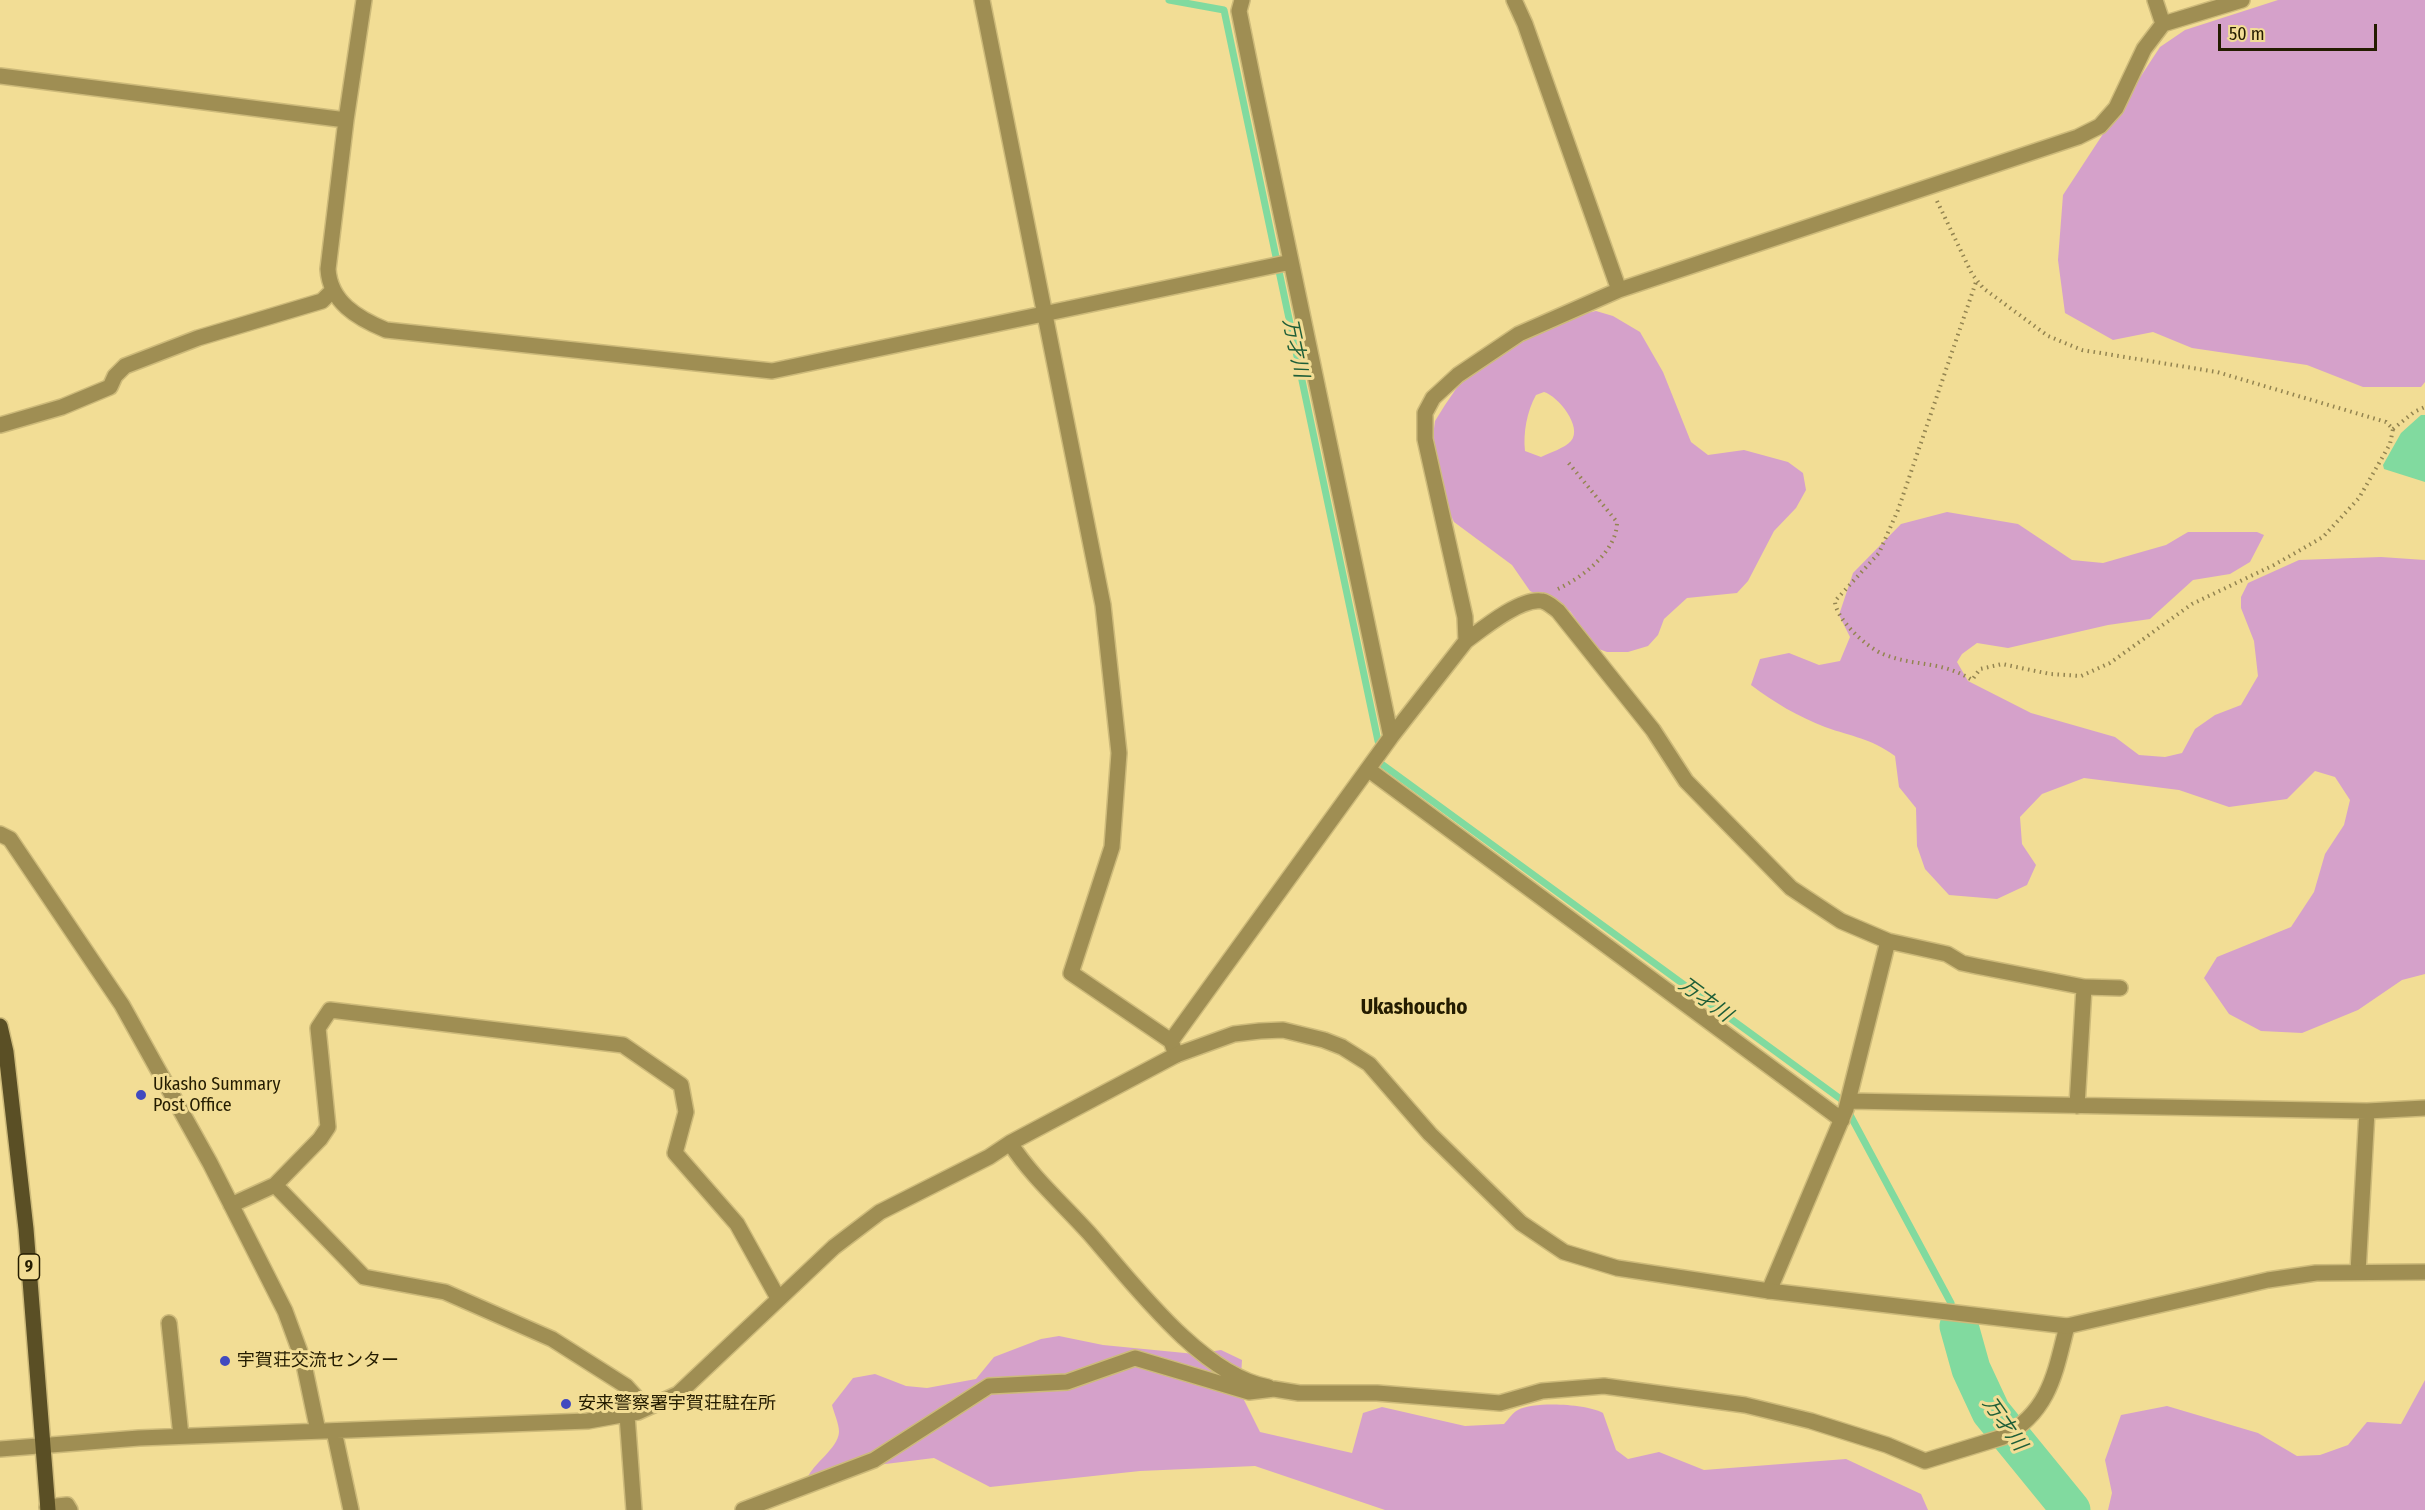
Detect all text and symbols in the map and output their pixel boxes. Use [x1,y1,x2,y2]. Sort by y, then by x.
scale bar [2221,12,2380,50]
text: 50 m [2229,23,2265,45]
water label: 万才川 [1277,316,1313,380]
water label: 万才川 [1674,973,1736,1027]
district label: Ukashoucho [1361,995,1467,1021]
place label: Ukasho Summary Post Office [153,1074,280,1116]
marker: Ukasho Summary Post Office [134,1088,148,1102]
road number: 9 [18,1254,40,1280]
place label: 宇賀荘交流センター [237,1350,399,1372]
marker: 宇賀荘交流センター [218,1354,232,1368]
place label: 安来警察署宇賀荘駐在所 [578,1393,776,1415]
water label: 万才川 [1977,1393,2031,1455]
marker: 安来警察署宇賀荘駐在所 [559,1397,573,1411]

